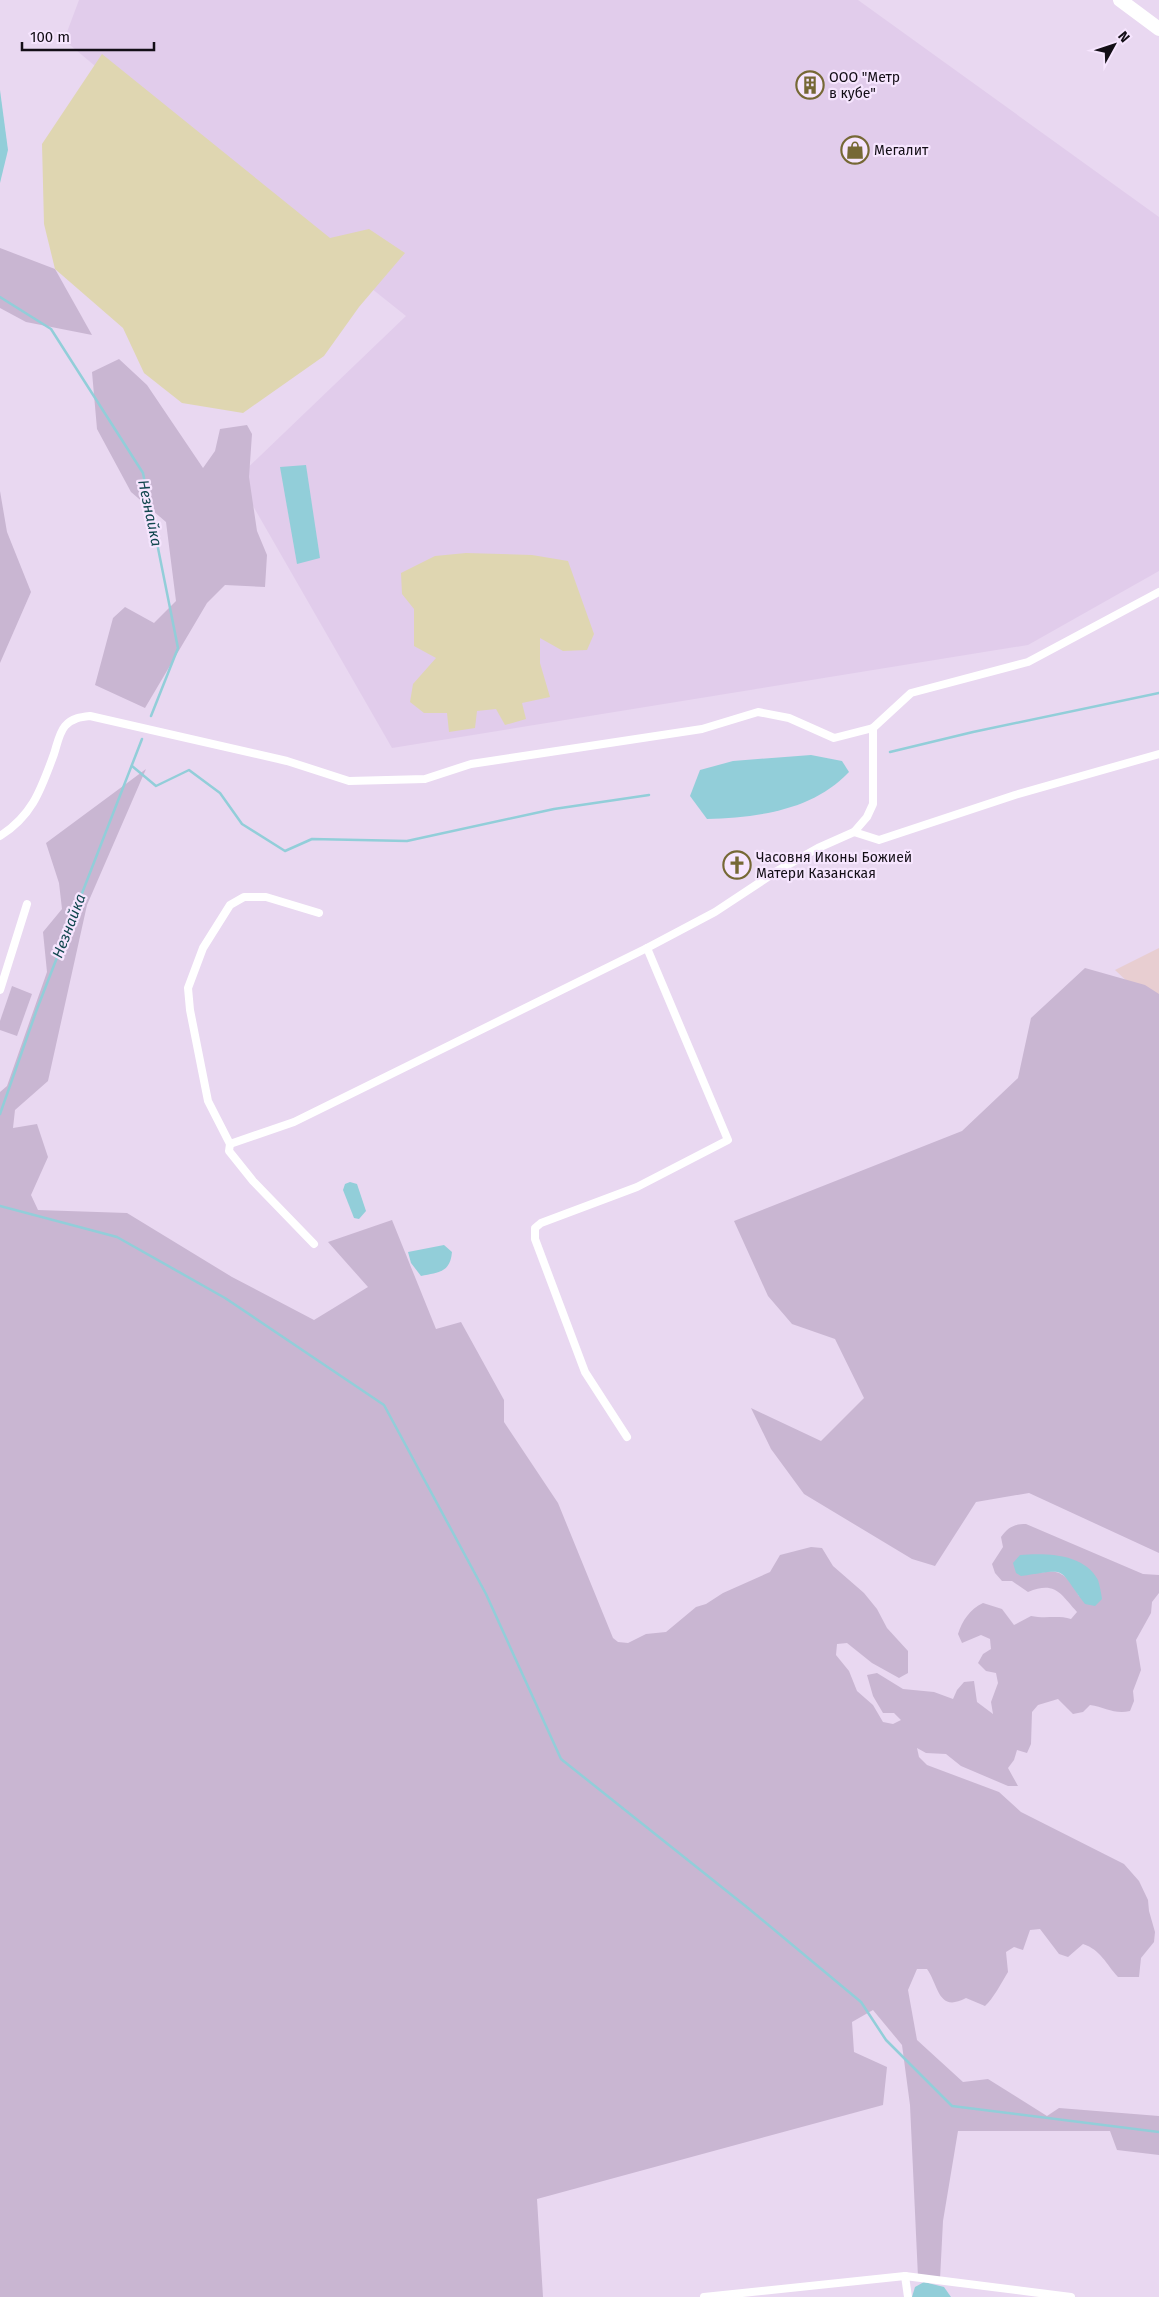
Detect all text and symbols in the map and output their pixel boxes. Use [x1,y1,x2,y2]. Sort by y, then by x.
scale bar [22,20,155,52]
north arrow [1089,20,1139,70]
text: 100 m [30,28,70,46]
text: N [1114,28,1133,46]
place label: ООО "Метр в кубе" [829,69,900,102]
building icon: ООО "Метр в кубе" [795,70,825,100]
shop icon: Мегалит [840,135,870,165]
place label: Мегалит [874,142,929,159]
water label: Незнайка [134,478,166,548]
place label: Часовня Иконы Божией Матери Казанская [756,849,912,882]
church icon: Часовня Иконы Божией Матери Казанская [722,850,752,880]
water label: Незнайка [49,891,89,961]

